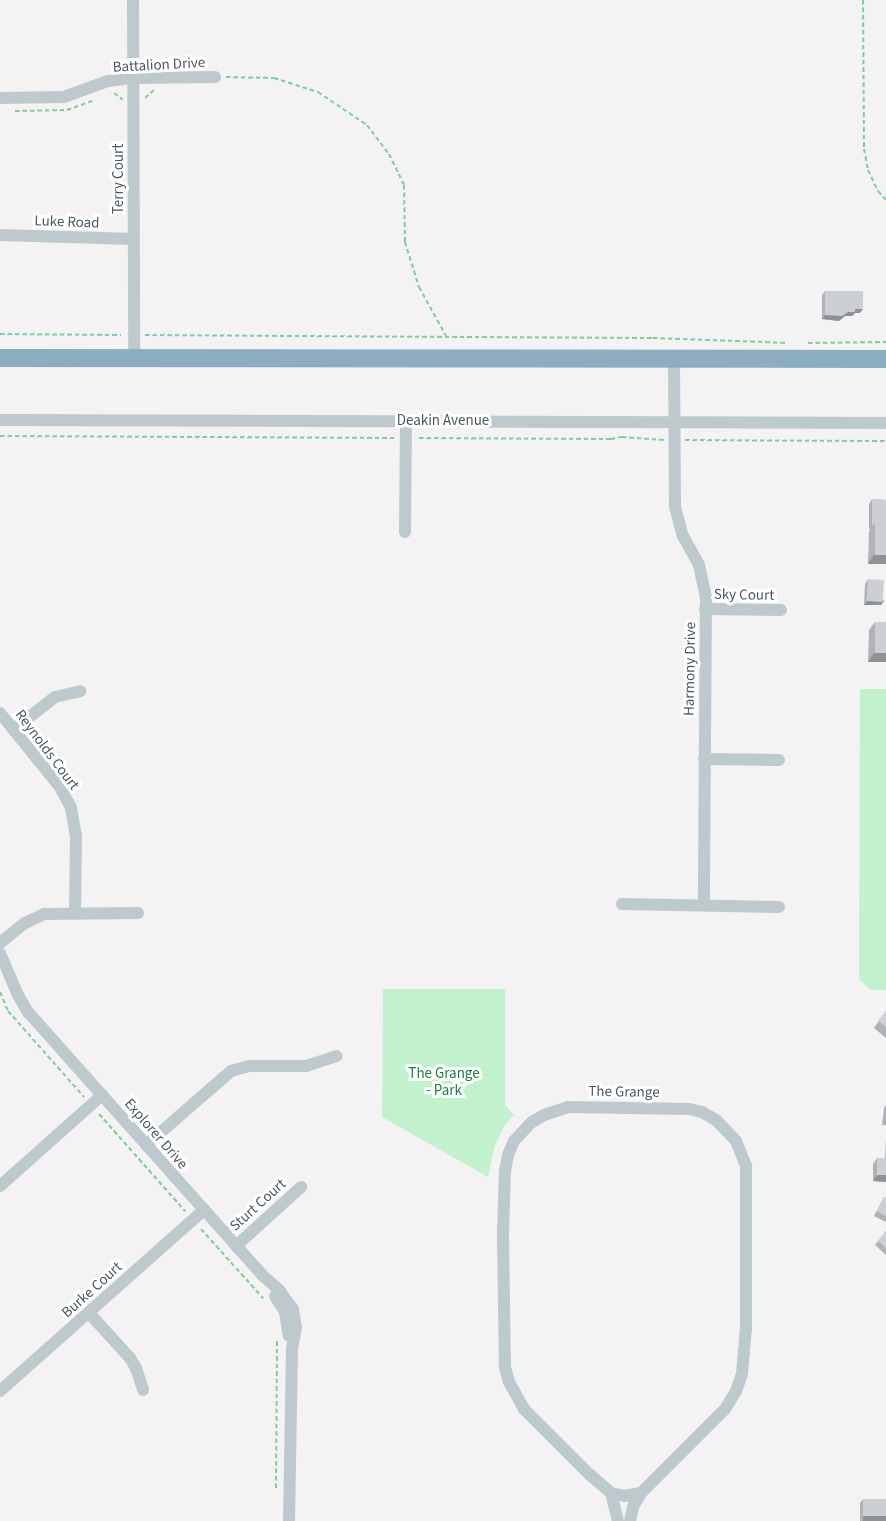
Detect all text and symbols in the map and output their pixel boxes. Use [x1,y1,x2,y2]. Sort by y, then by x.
street label: Battalion Drive [112,54,206,76]
street label: Terry Court [110,144,128,214]
street label: Luke Road [34,212,100,232]
street label: Deakin Avenue [397,412,489,430]
street label: Sky Court [714,585,774,605]
street label: Harmony Drive [680,622,700,716]
street label: Reynolds Court [11,706,83,794]
park label: The Grange - Park [408,1064,480,1099]
street label: The Grange [588,1082,660,1102]
street label: Explorer Drive [120,1095,192,1173]
street label: Sturt Court [226,1175,290,1235]
street label: Burke Court [58,1258,126,1322]

